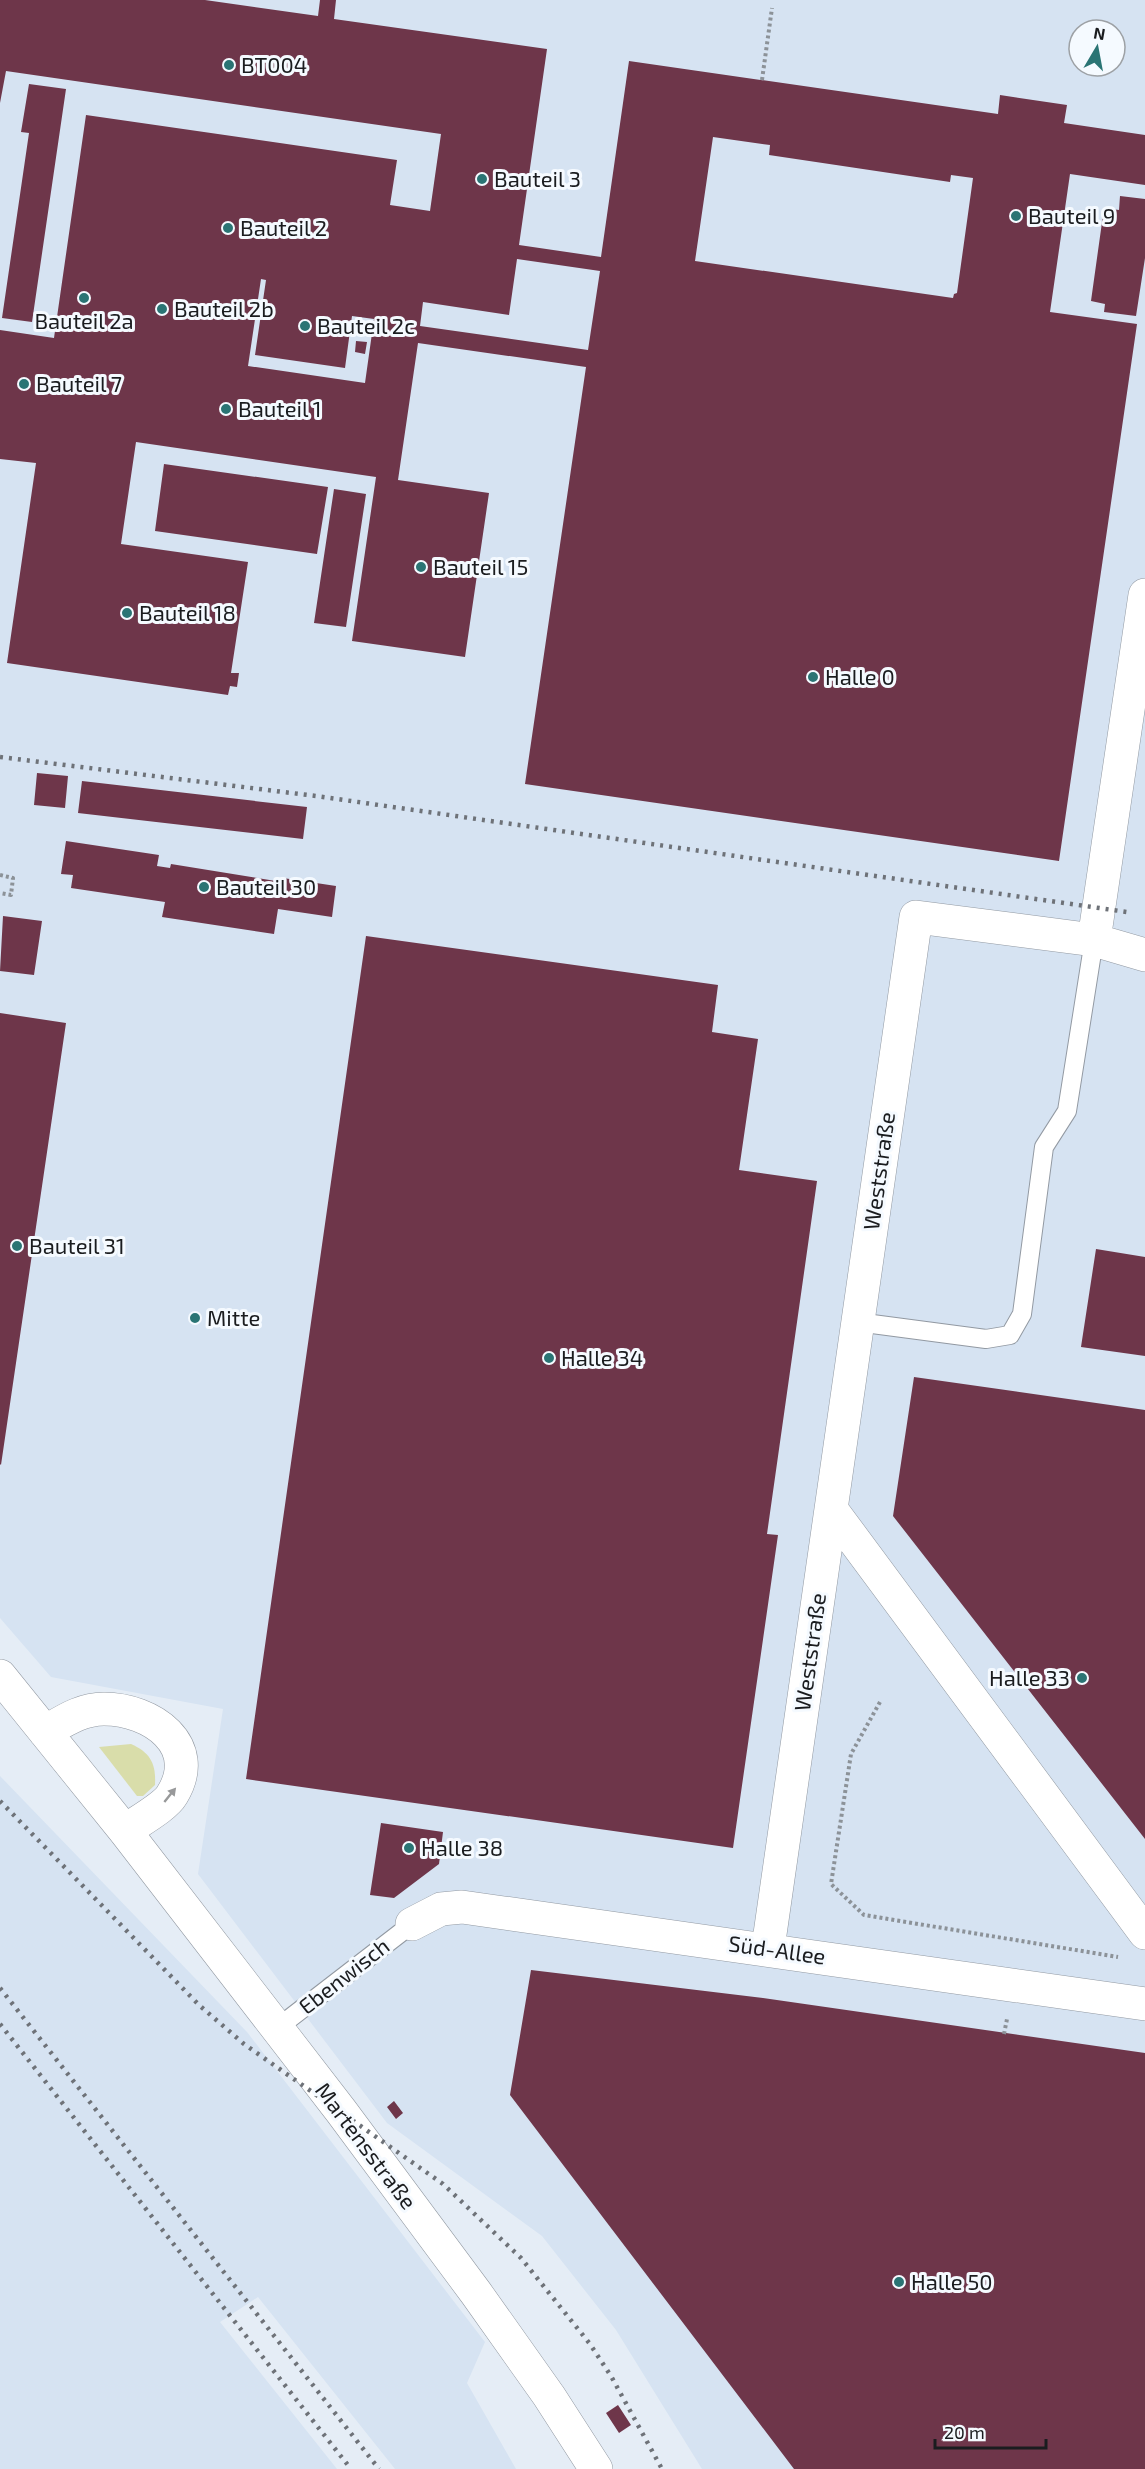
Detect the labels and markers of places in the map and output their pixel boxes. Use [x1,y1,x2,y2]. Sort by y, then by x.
place label: BT004 [241,51,307,77]
marker: BT004 [222,58,236,72]
place label: Bauteil 3 [494,165,581,191]
marker: Bauteil 3 [475,172,489,186]
place label: Bauteil 9 [1028,202,1115,228]
marker: Bauteil 9 [1009,209,1023,223]
place label: Bauteil 2 [240,214,327,240]
marker: Bauteil 2 [221,221,235,235]
marker: Bauteil 2a [77,291,91,305]
place label: Bauteil 2b [174,295,274,321]
marker: Bauteil 2b [155,302,169,316]
place label: Bauteil 2a [34,307,134,333]
place label: Bauteil 2c [317,312,415,338]
marker: Bauteil 2c [298,319,312,333]
place label: Bauteil 7 [36,370,122,396]
marker: Bauteil 7 [17,377,31,391]
place label: Bauteil 1 [238,395,322,421]
marker: Bauteil 1 [219,402,233,416]
place label: Bauteil 15 [433,553,528,579]
marker: Bauteil 15 [414,560,428,574]
place label: Bauteil 18 [139,599,236,625]
marker: Bauteil 18 [120,606,134,620]
place label: Halle 0 [825,663,895,689]
marker: Halle 0 [806,670,820,684]
place label: Bauteil 30 [216,873,316,899]
marker: Bauteil 30 [197,880,211,894]
place label: Bauteil 31 [29,1232,125,1258]
marker: Bauteil 31 [10,1239,24,1253]
place label: Mitte [207,1304,260,1330]
marker: Mitte [188,1311,202,1325]
place label: Halle 34 [561,1344,643,1370]
marker: Halle 34 [542,1351,556,1365]
place label: Halle 33 [989,1664,1070,1690]
marker: Halle 33 [1075,1671,1089,1685]
place label: Halle 38 [421,1834,503,1860]
marker: Halle 38 [402,1841,416,1855]
place label: Halle 50 [911,2268,993,2294]
marker: Halle 50 [892,2275,906,2289]

